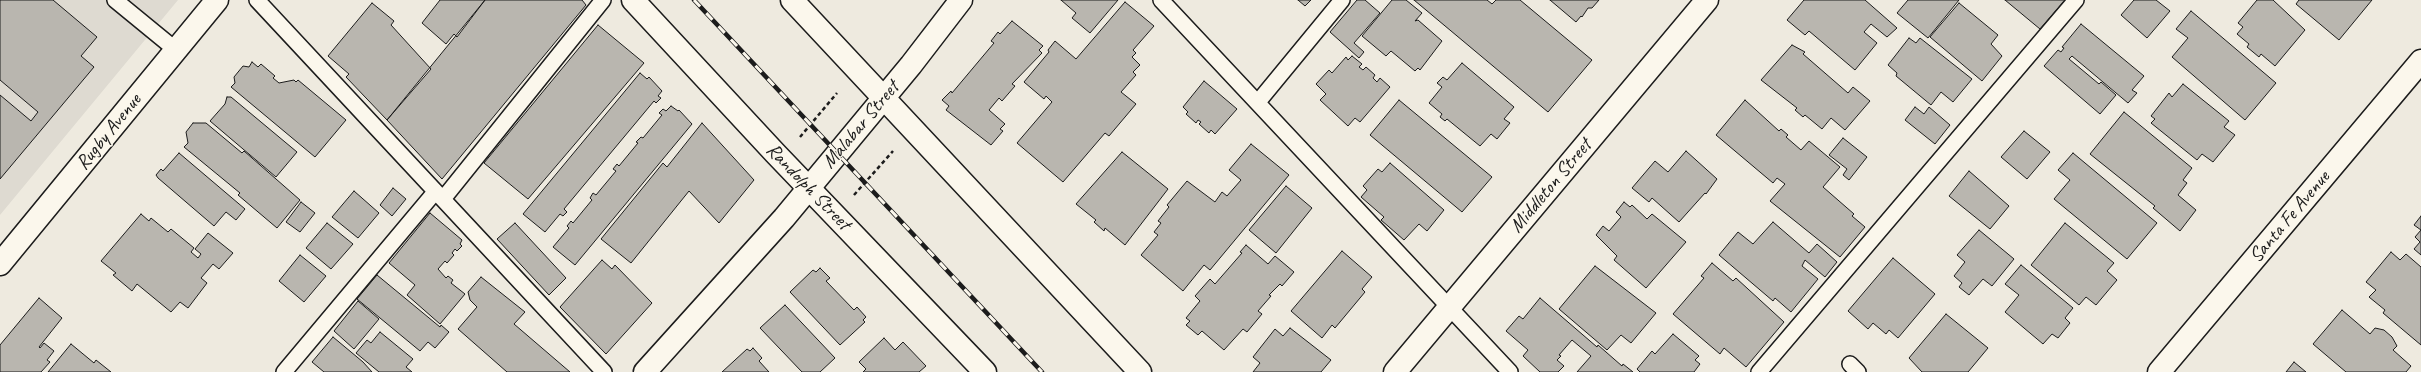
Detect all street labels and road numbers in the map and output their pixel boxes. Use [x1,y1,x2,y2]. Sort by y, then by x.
street label: Malabar Street [817,76,905,174]
street label: Rugby Avenue [71,89,147,175]
street label: Middleton Street [1505,134,1597,238]
street label: Randolph Street [761,139,855,235]
street label: Santa Fe Avenue [2245,166,2335,268]

